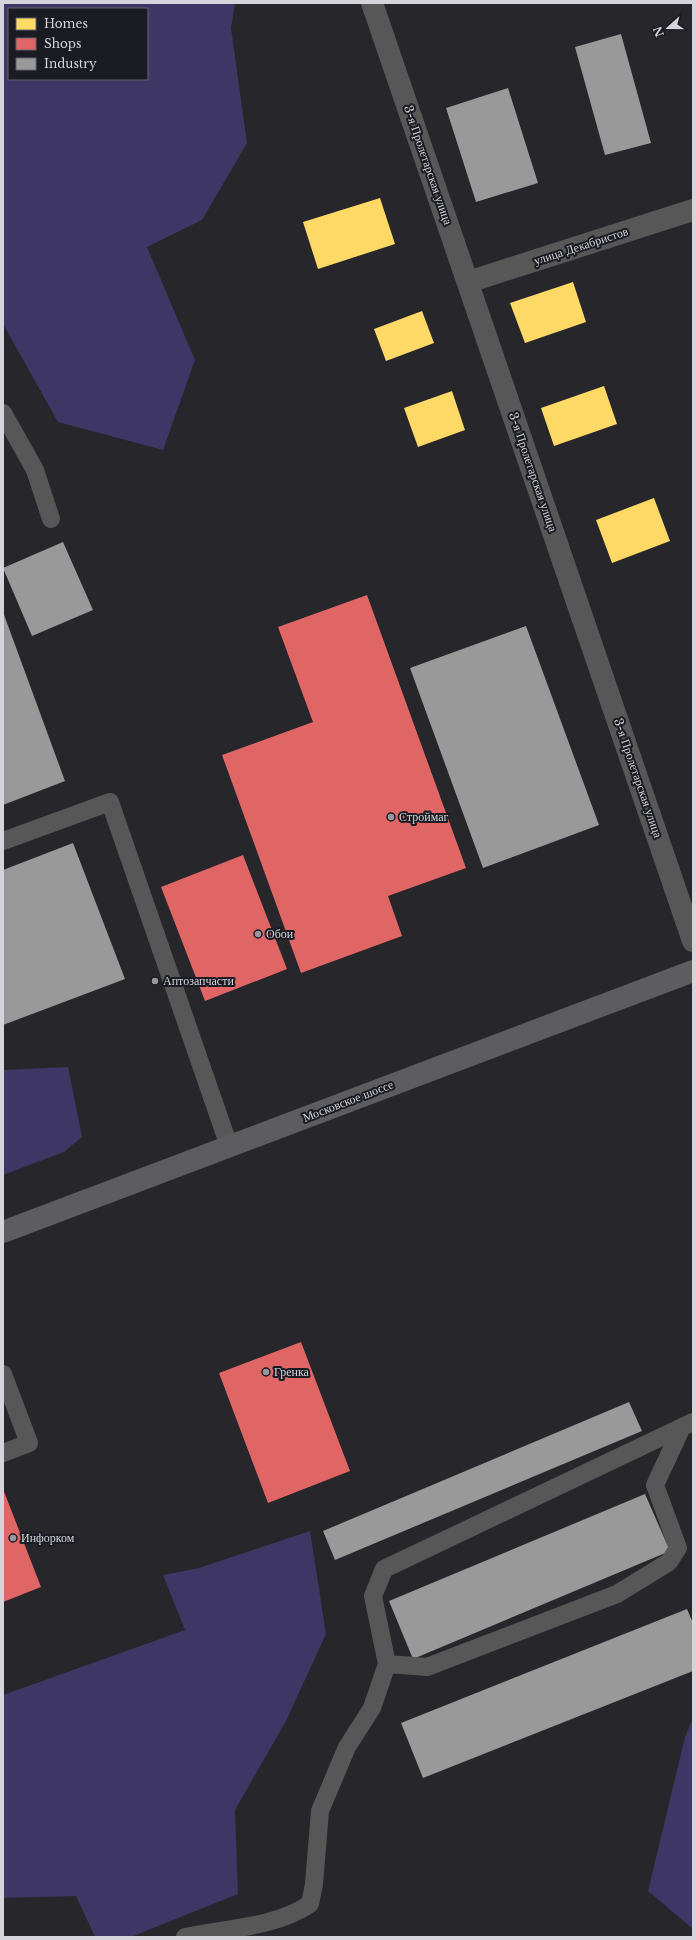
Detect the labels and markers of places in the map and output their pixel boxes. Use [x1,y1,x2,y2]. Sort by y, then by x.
place label: Строймаг [399,809,448,824]
marker: Строймаг [386,812,396,822]
place label: Обои [266,926,294,941]
marker: Обои [253,929,263,939]
place label: Аптозапчасти [163,973,234,988]
marker: Аптозапчасти [150,976,160,986]
place label: Гренка [274,1364,310,1379]
marker: Гренка [261,1367,271,1377]
place label: Инфорком [21,1530,75,1545]
marker: Инфорком [8,1533,18,1543]

